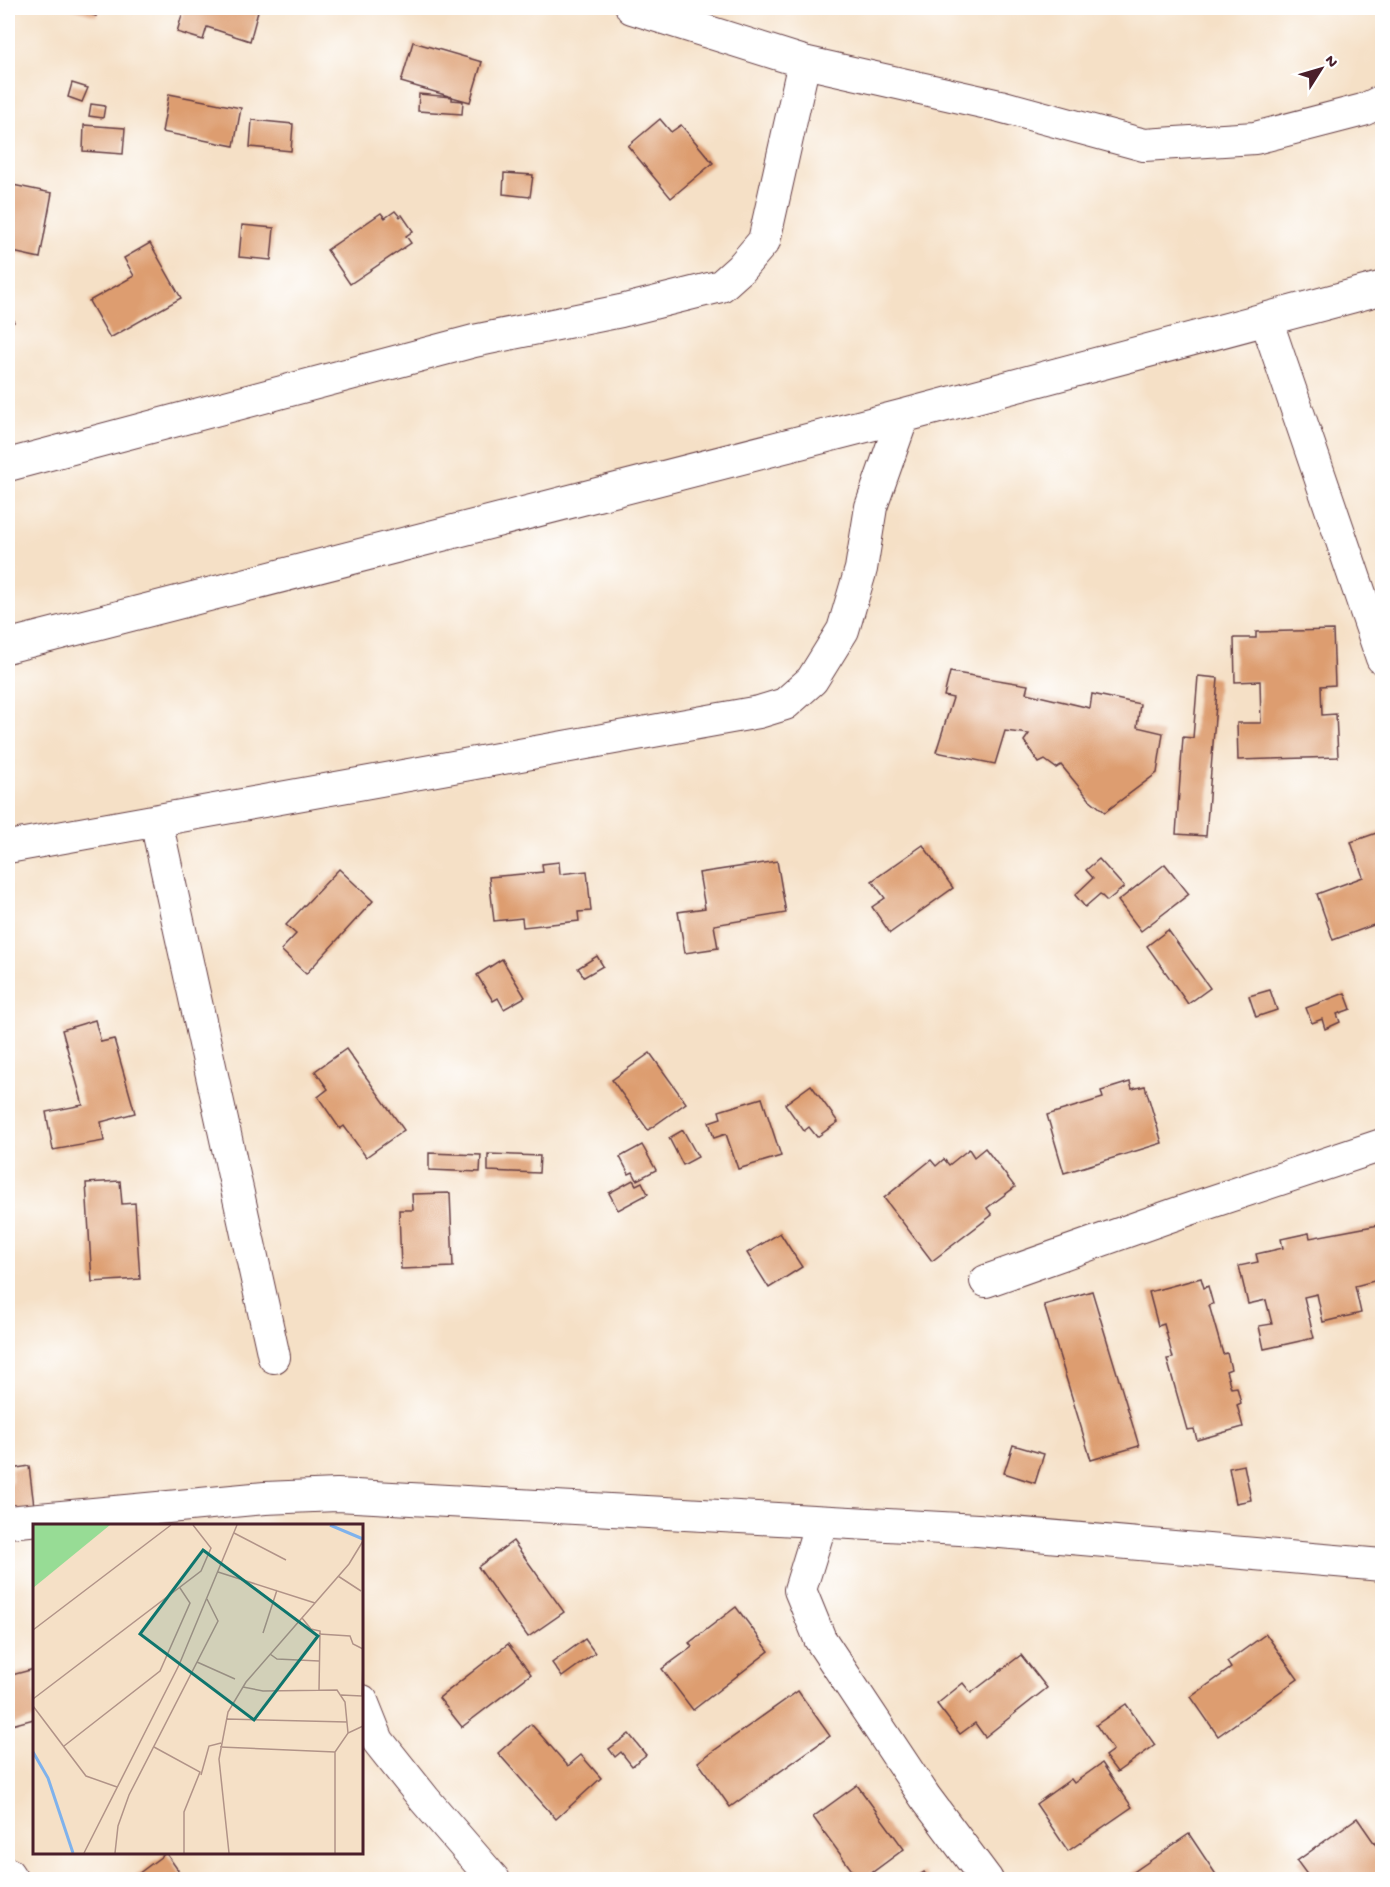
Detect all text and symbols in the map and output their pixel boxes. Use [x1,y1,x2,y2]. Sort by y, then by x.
north arrow [1291,39,1351,99]
text: N [1319,52,1341,72]
inset map [33,1524,363,1854]

